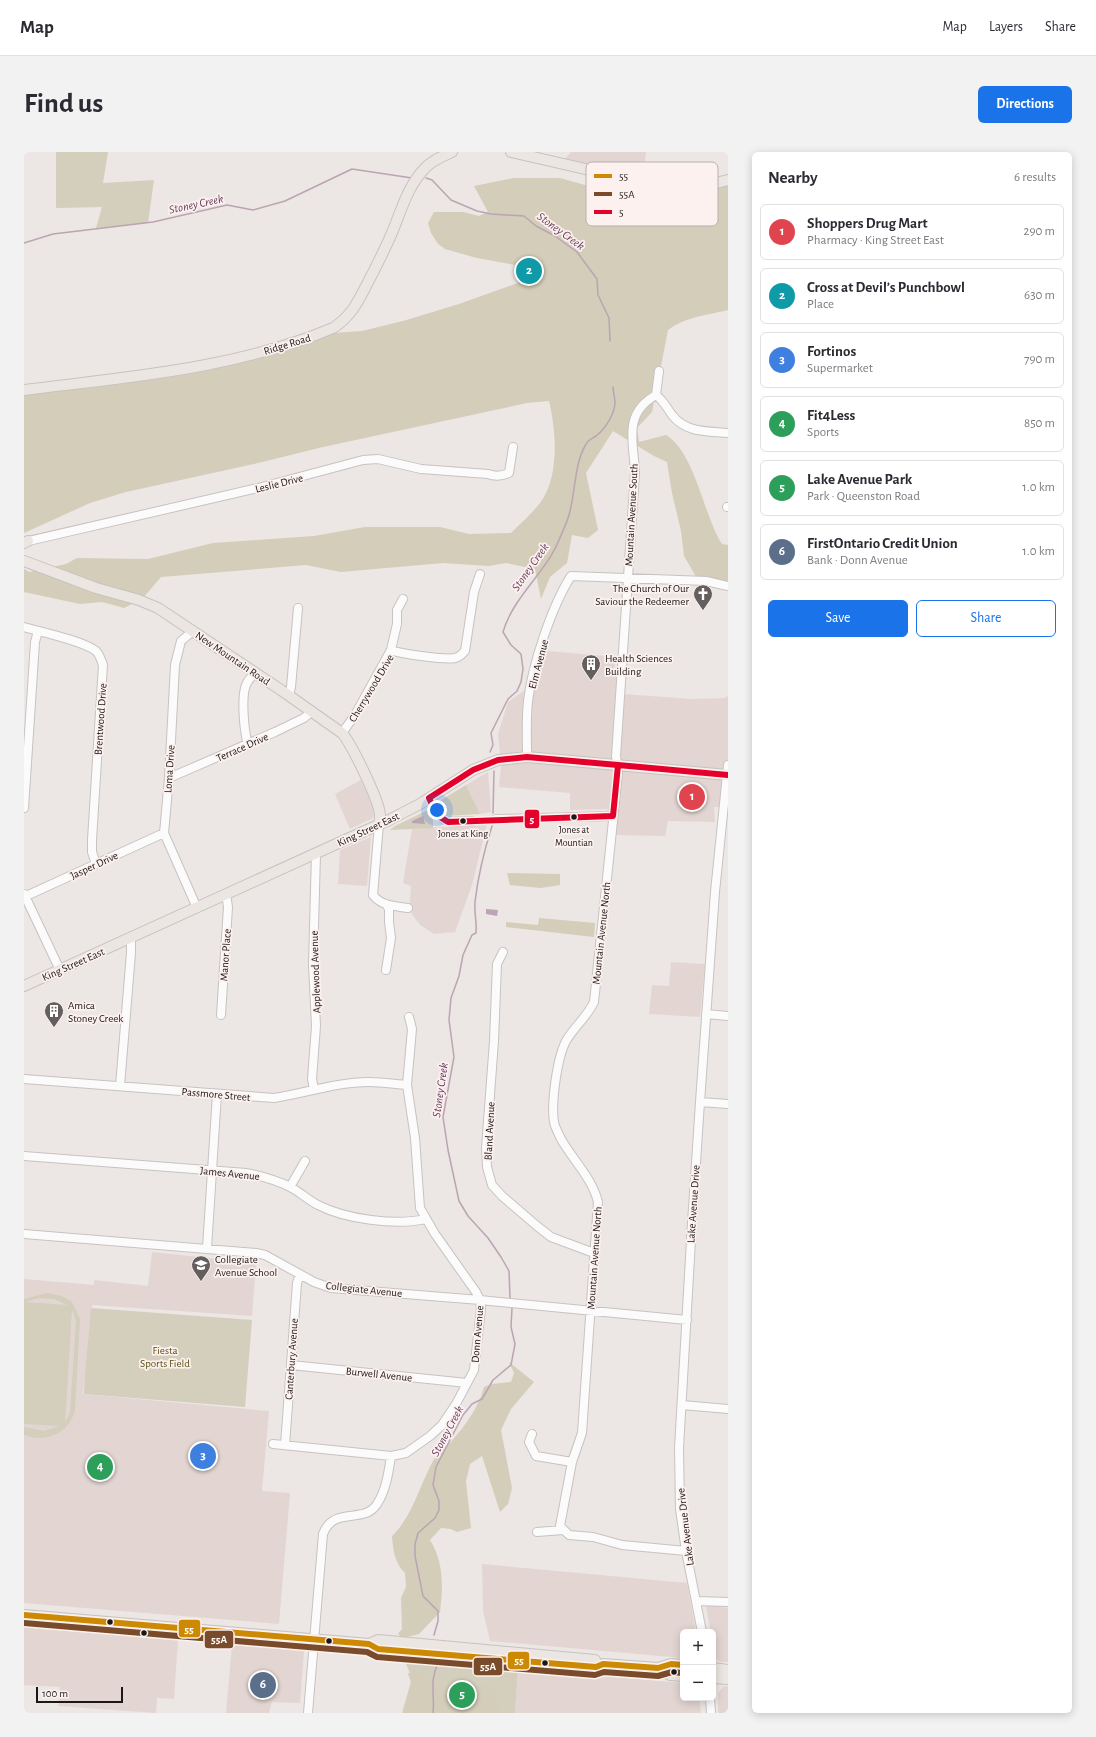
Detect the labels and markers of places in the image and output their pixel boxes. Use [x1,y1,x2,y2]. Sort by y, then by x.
pin: 2 [516,256,542,286]
place label: The Church of Our Saviour the Redeemer [595,583,689,607]
church icon: The Church of Our Saviour the Redeemer [692,583,714,611]
building icon: Health Sciences Building [580,653,602,681]
place label: Health Sciences Building [605,653,672,677]
pin: 1 [679,782,705,812]
marker: Jones at Mountian [569,812,579,822]
marker: Jones at King [458,816,468,826]
place label: Jones at Mountian [555,825,593,848]
place label: Jones at King [438,829,488,839]
building icon: Amica Stoney Creek [43,1000,65,1028]
place label: Amica Stoney Creek [68,1000,123,1024]
school or university icon: Collegiate Avenue School [190,1254,212,1282]
place label: Collegiate Avenue School [215,1254,277,1278]
pin: 3 [190,1441,216,1471]
pin: 4 [87,1452,113,1482]
unlabelled marker [105,1617,115,1627]
unlabelled marker [139,1628,149,1638]
unlabelled marker [324,1636,334,1646]
unlabelled marker [540,1658,550,1668]
unlabelled marker [669,1667,679,1677]
pin: 6 [250,1670,276,1700]
pin: 5 [449,1680,475,1710]

